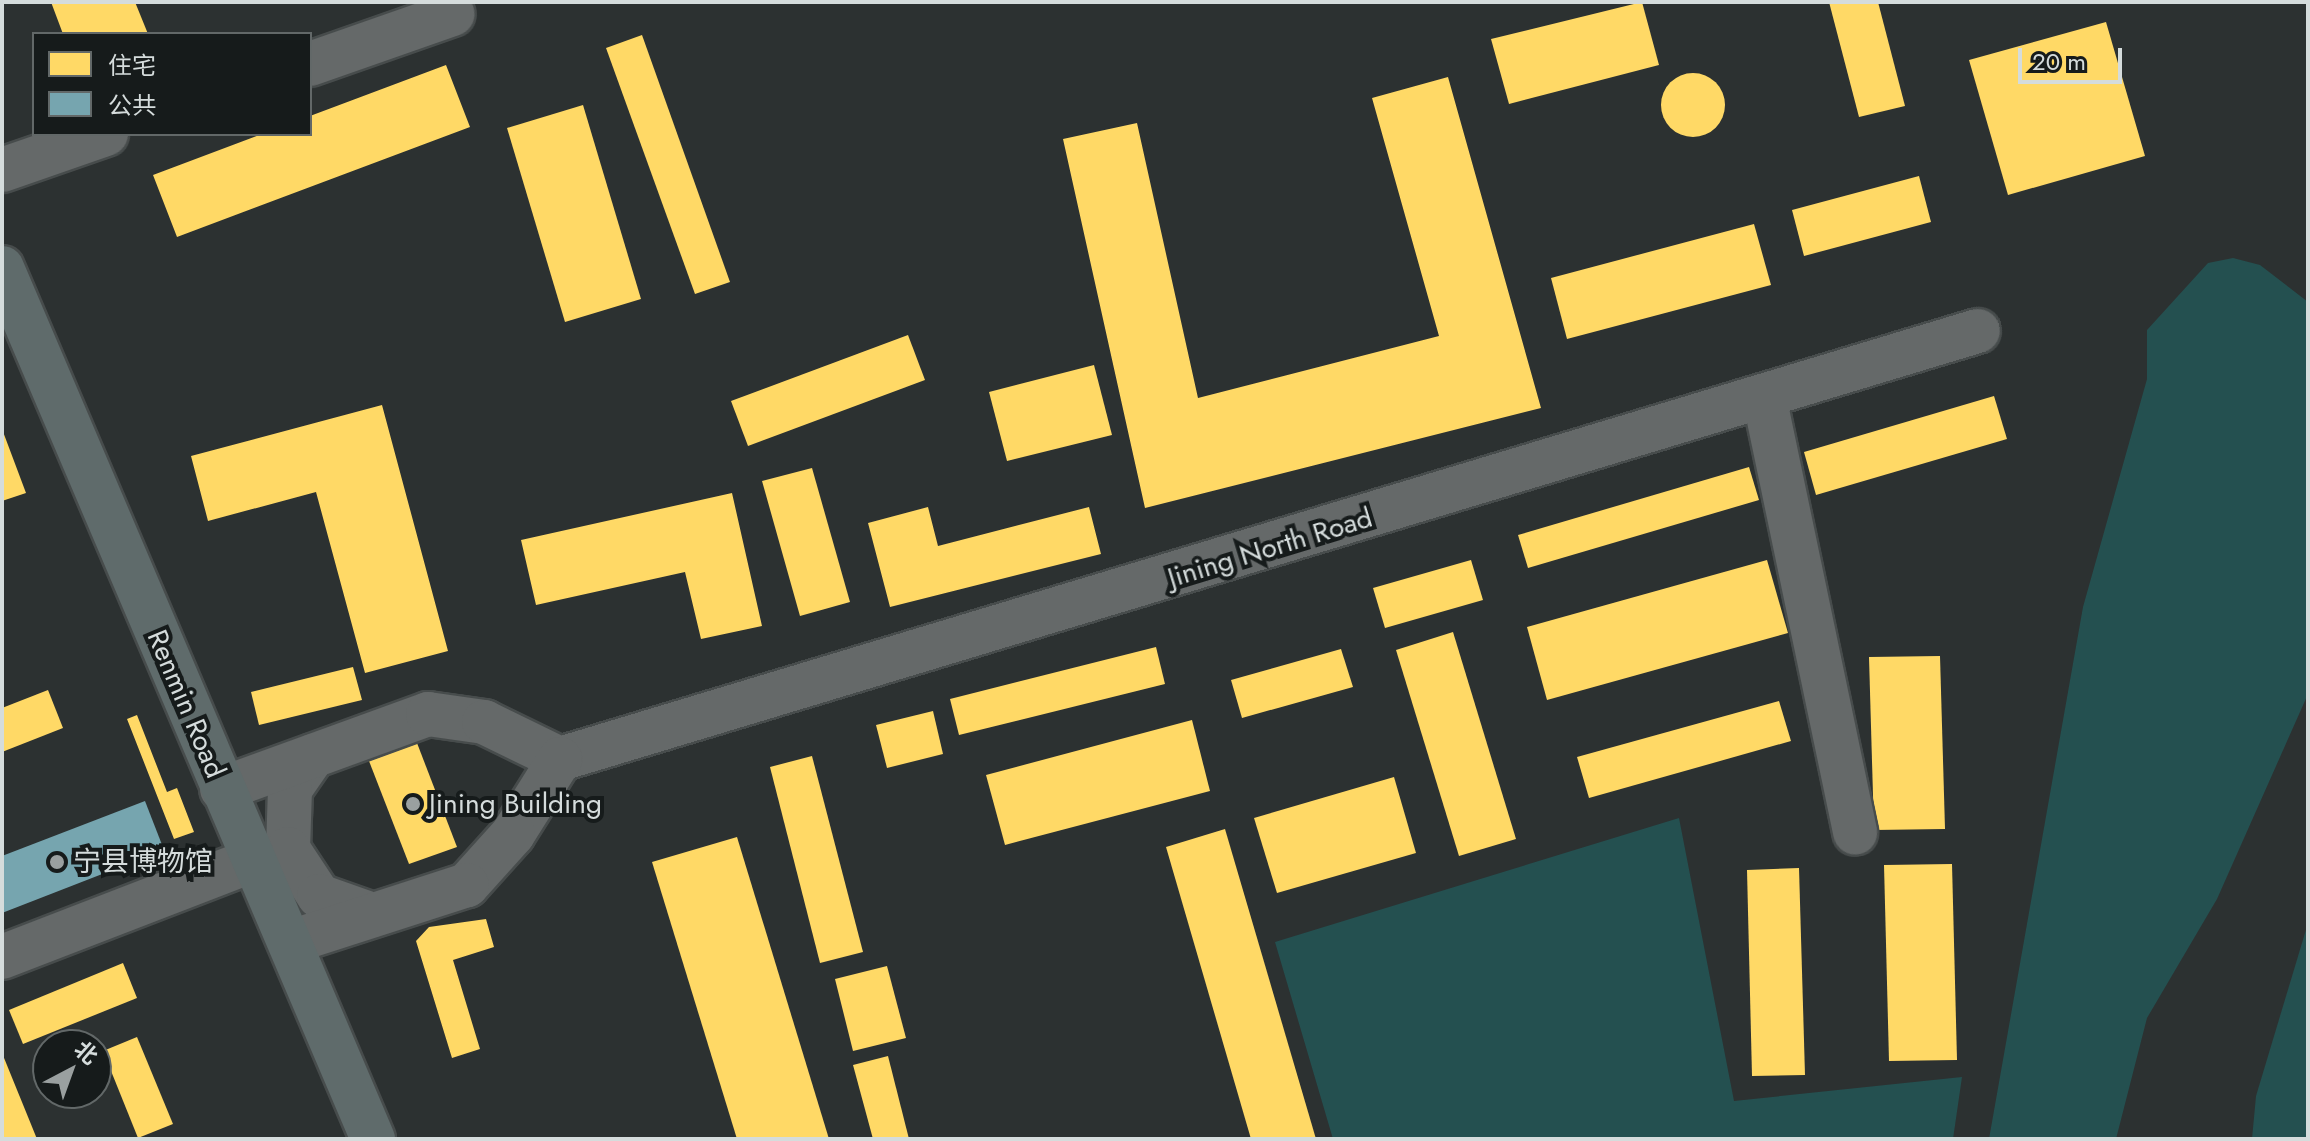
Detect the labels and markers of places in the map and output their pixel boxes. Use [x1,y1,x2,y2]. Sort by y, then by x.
place label: Jining Building [429,787,602,821]
marker: Jining Building [404,795,422,813]
place label: 宁县博物馆 [73,845,213,879]
marker: 宁县博物馆 [48,853,66,871]

